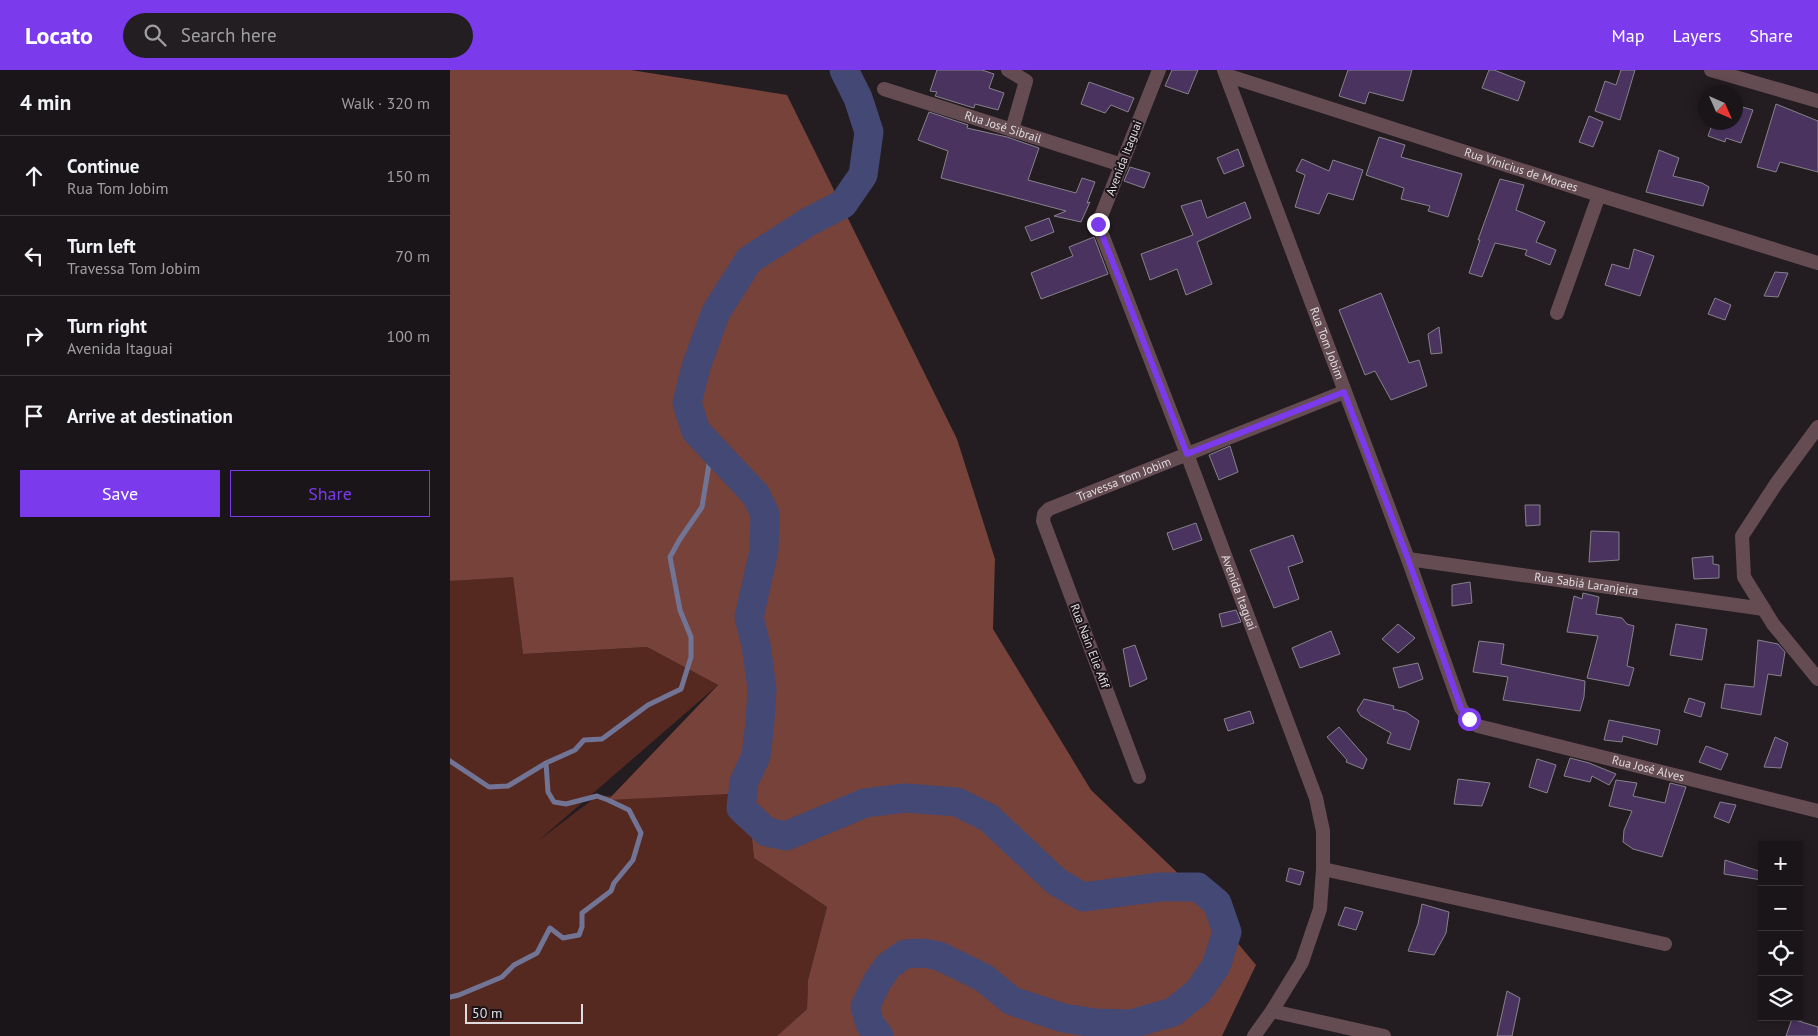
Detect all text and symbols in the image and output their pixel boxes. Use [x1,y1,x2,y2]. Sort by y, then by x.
search box [123,13,473,58]
text: Locato [25,20,93,51]
icon: search [141,21,169,49]
text: Search here [181,23,277,47]
text: Map [1612,24,1644,47]
text: Layers [1672,24,1721,47]
text: Share [1749,24,1793,47]
north arrow [1698,85,1743,130]
text: 4 min [20,89,71,116]
text: Walk · 320 m [341,93,430,113]
street label: Rua José Sibrail [963,107,1044,146]
street label: Avenida Itaguai [1102,118,1145,198]
street label: Rua Vinicius de Moraes [1463,144,1580,195]
text: Continue [67,154,139,178]
icon: ahead [20,162,48,190]
text: 150 m [387,166,430,186]
text: Rua Tom Jobim [67,178,169,198]
route end [1087,213,1110,236]
text: Turn left [67,234,136,258]
icon: left [20,242,48,270]
text: 70 m [395,246,430,266]
text: Travessa Tom Jobim [67,258,200,278]
street label: Rua Tom Jobim [1307,305,1348,381]
text: Turn right [67,314,147,338]
icon: right [20,322,48,350]
text: 100 m [387,326,430,346]
text: Avenida Itaguai [67,338,173,358]
icon: arrive [20,402,48,430]
text: Arrive at destination [67,404,233,428]
street label: Travessa Tom Jobim [1074,453,1173,504]
button: Save [20,470,220,517]
button: Share [230,470,430,517]
street label: Avenida Itaguai [1218,552,1260,632]
street label: Rua Sabiá Laranjeira [1533,569,1639,598]
street label: Rua Nain Elie Afif [1068,602,1114,691]
route start [1458,708,1481,731]
street label: Rua José Alves [1611,752,1686,784]
map controls [1758,841,1803,1021]
button: + [1758,841,1803,886]
button: − [1758,886,1803,931]
button: locate [1758,931,1803,976]
button: layers [1758,976,1803,1021]
scale bar [465,1001,582,1024]
text: 50 m [472,1004,502,1022]

